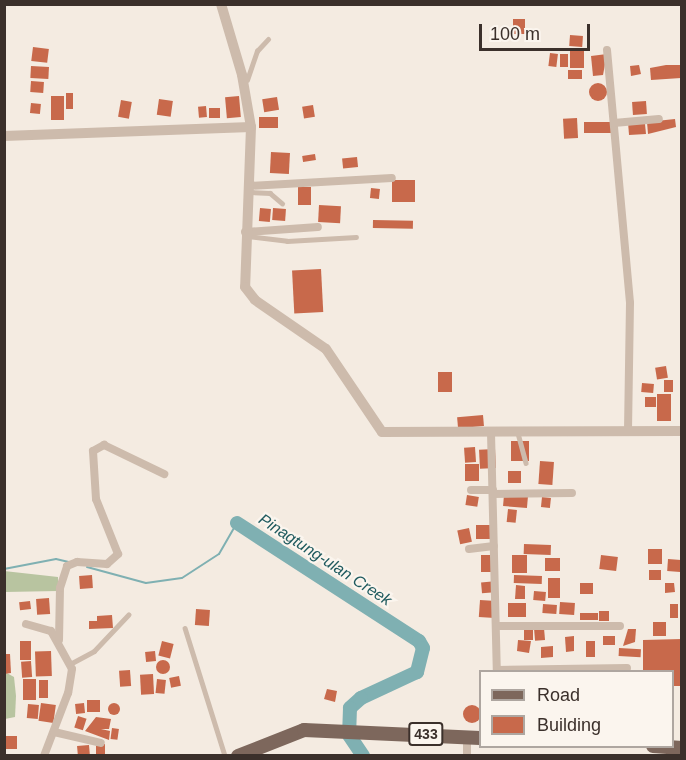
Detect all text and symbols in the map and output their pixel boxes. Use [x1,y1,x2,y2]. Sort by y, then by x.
scale bar [482,12,593,50]
text: 100 m [490,24,540,44]
water label: Pinagtung-ulan Creek [255,510,395,610]
legend [479,670,674,748]
text: Road [537,685,580,705]
text: Building [537,715,601,735]
road number: 433 [408,723,444,745]

